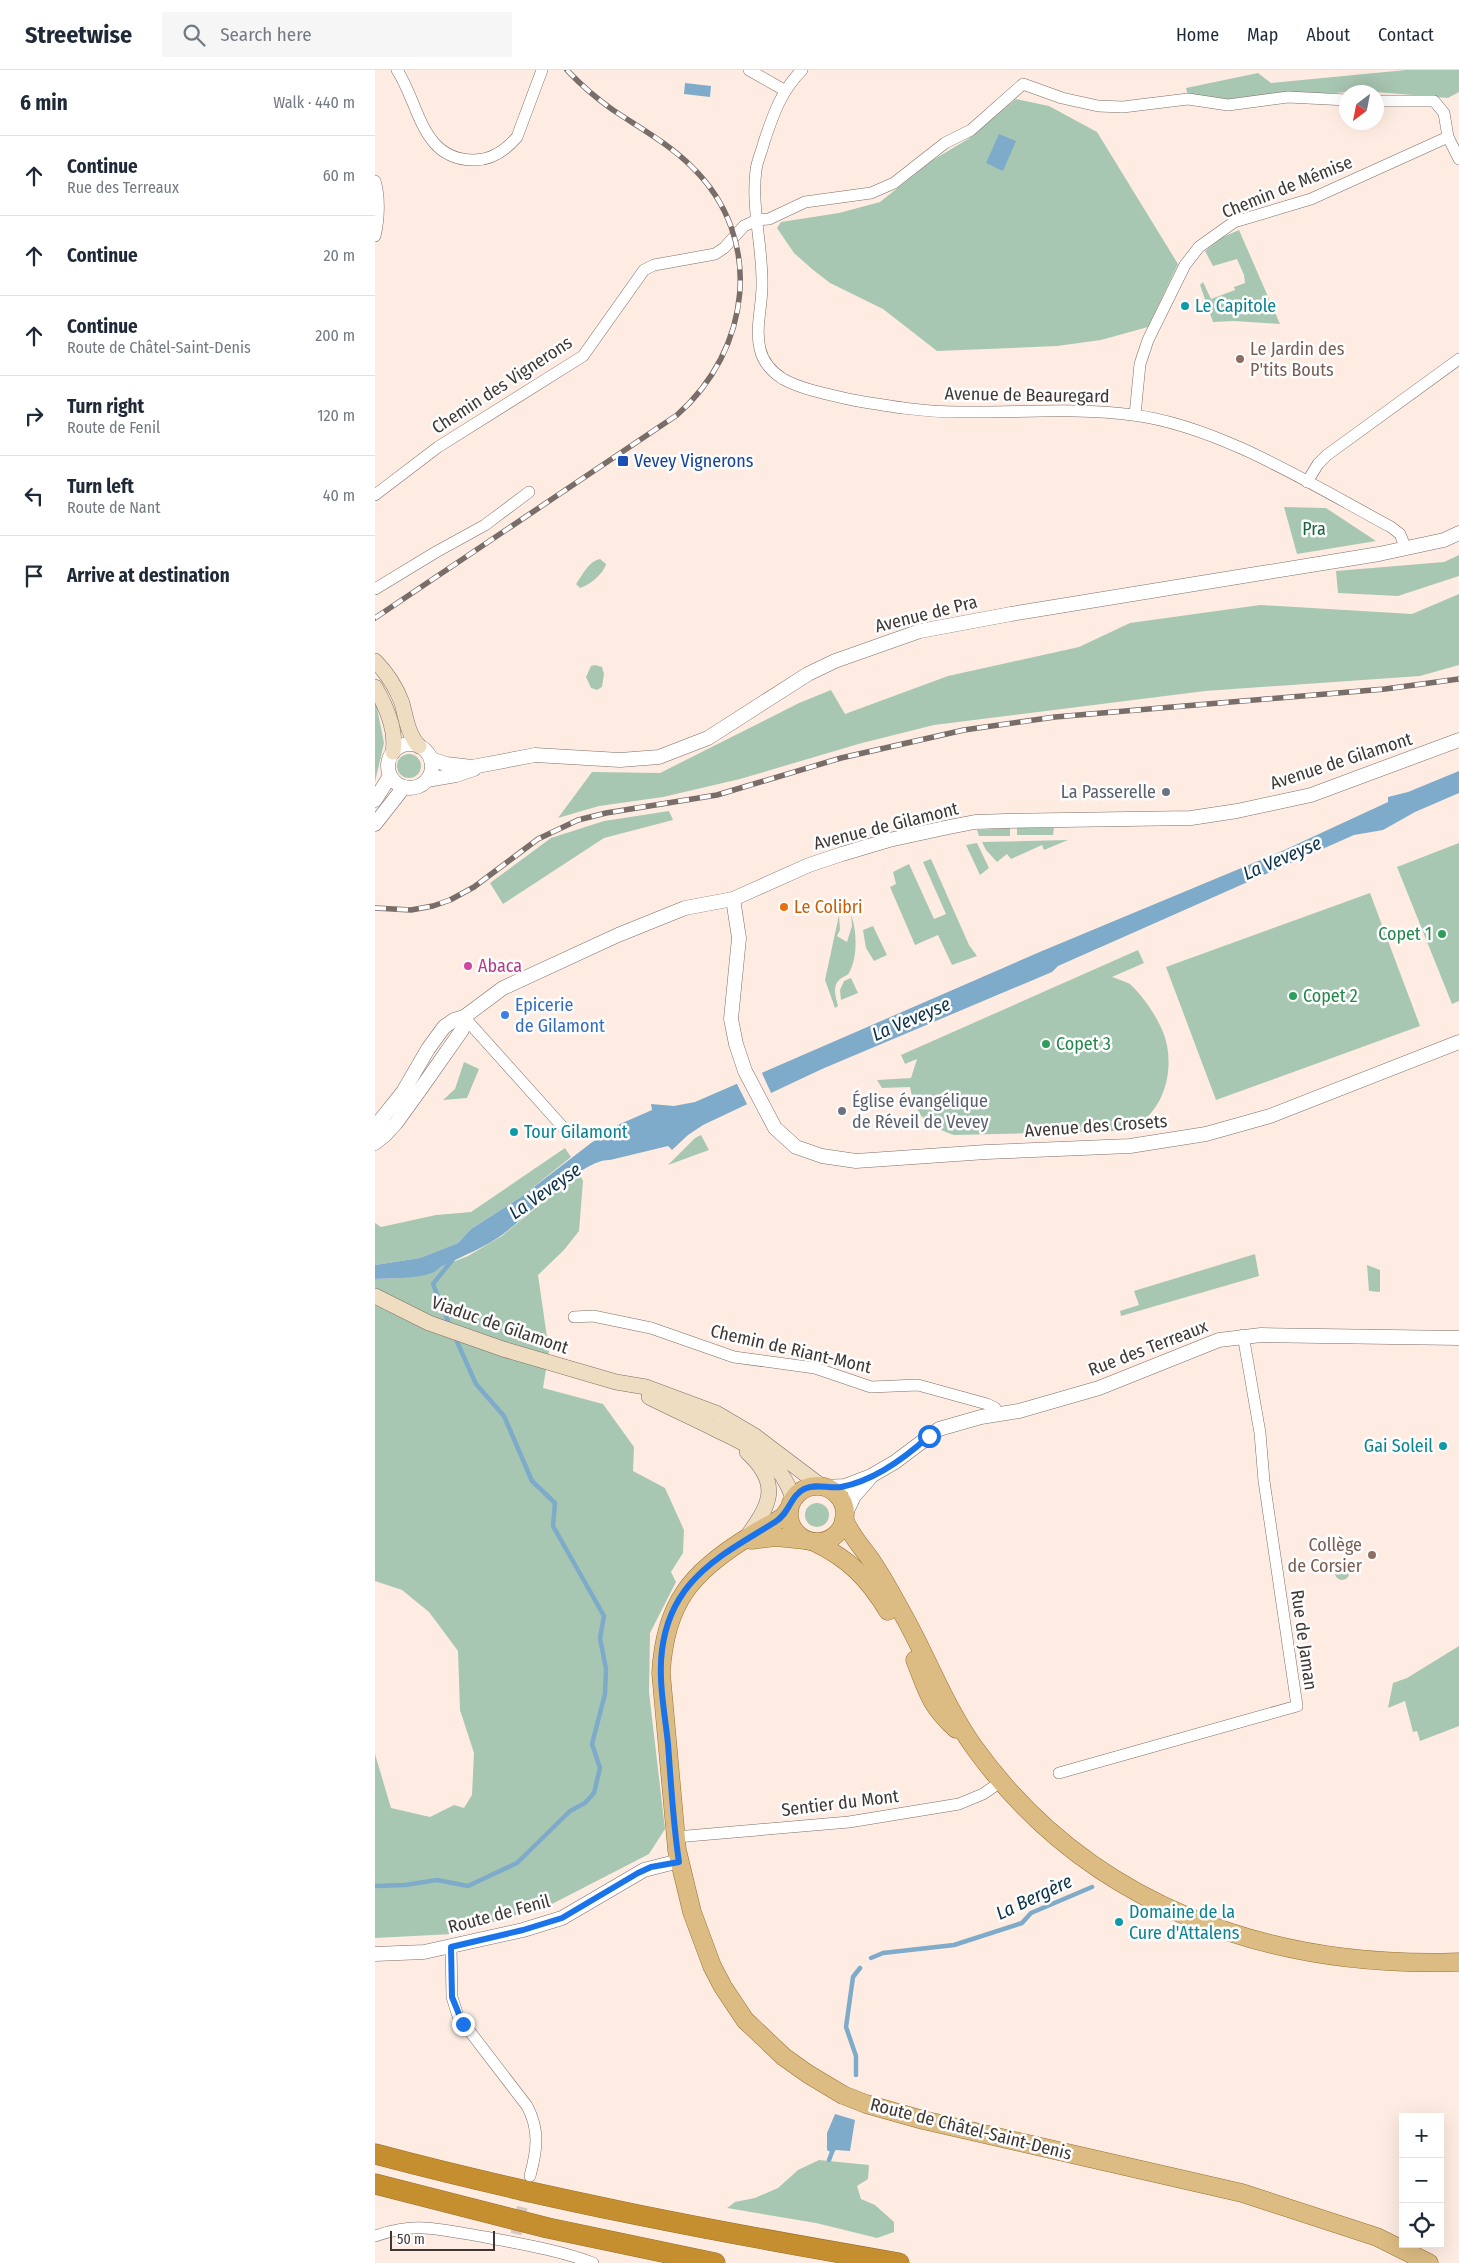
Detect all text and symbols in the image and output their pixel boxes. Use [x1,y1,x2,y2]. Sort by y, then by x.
search box [162,12,512,57]
text: Streetwise [25,21,132,49]
icon: search [180,21,208,49]
text: Search here [220,23,312,46]
text: Home [1176,24,1219,46]
text: Map [1247,24,1278,46]
text: About [1306,24,1350,46]
text: Contact [1378,24,1434,46]
north arrow [1339,85,1384,130]
text: 6 min [20,90,68,116]
text: Walk · 440 m [273,93,355,112]
street label: Chemin de Mémise [1219,151,1356,223]
text: Continue [67,155,138,178]
icon: ahead [20,162,48,190]
text: 60 m [323,166,355,185]
text: Rue des Terreaux [67,178,179,197]
icon: ahead [20,242,48,270]
text: Continue [67,244,138,267]
text: 20 m [324,246,355,265]
place label: Le Capitole [1195,295,1276,317]
marker: Le Capitole [1179,300,1191,312]
text: Continue [67,315,138,338]
icon: ahead [20,322,48,350]
text: 200 m [315,326,355,345]
street label: Chemin des Vignerons [428,331,577,439]
text: Route de Châtel-Saint-Denis [67,338,251,357]
place label: Le Jardin des P'tits Bouts [1250,338,1345,381]
marker: Le Jardin des P'tits Bouts [1234,353,1246,365]
street label: Avenue de Beauregard [944,383,1110,407]
text: Turn right [67,395,144,418]
icon: right [20,402,48,430]
text: 120 m [317,406,355,425]
text: Route de Fenil [67,418,160,437]
place label: Vevey Vignerons [634,450,754,472]
marker: Vevey Vignerons [616,454,630,468]
text: Turn left [67,475,134,498]
icon: left [20,482,48,510]
text: 40 m [323,486,355,505]
text: Route de Nant [67,498,160,517]
park label: Pra [1302,518,1326,540]
icon: arrive [20,562,48,590]
text: Arrive at destination [67,564,230,587]
street label: Avenue de Pra [873,591,980,637]
street label: Avenue de Gilamont [1267,728,1415,794]
place label: La Passerelle [1061,781,1156,803]
marker: La Passerelle [1160,786,1172,798]
street label: Avenue de Gilamont [811,797,961,855]
water label: La Veveyse [1239,831,1325,885]
place label: Le Colibri [794,896,863,918]
marker: Le Colibri [778,901,790,913]
place label: Copet 1 [1378,923,1432,945]
marker: Copet 1 [1436,928,1448,940]
place label: Abaca [478,955,522,977]
marker: Abaca [462,960,474,972]
place label: Copet 2 [1303,985,1358,1007]
marker: Copet 2 [1287,990,1299,1002]
water label: La Veveyse [868,992,954,1046]
place label: Epicerie de Gilamont [515,994,605,1037]
marker: Epicerie de Gilamont [499,1009,511,1021]
place label: Copet 3 [1056,1033,1111,1055]
marker: Copet 3 [1040,1038,1052,1050]
place label: Église évangélique de Réveil de Vevey [852,1089,989,1133]
marker: Église évangélique de Réveil de Vevey [836,1105,848,1117]
street label: Avenue des Crosets [1024,1110,1168,1142]
place label: Tour Gilamont [524,1121,628,1143]
marker: Tour Gilamont [508,1126,520,1138]
water label: La Veveyse [504,1158,586,1224]
street label: Viaduc de Gilamont [429,1291,571,1359]
street label: Rue des Terreaux [1085,1315,1211,1381]
street label: Chemin de Riant-Mont [708,1320,874,1378]
route start [918,1425,941,1448]
place label: Gai Soleil [1364,1435,1433,1457]
marker: Gai Soleil [1437,1440,1449,1452]
place label: Collège de Corsier [1288,1534,1363,1577]
marker: Collège de Corsier [1366,1549,1378,1561]
street label: Rue de Jaman [1286,1588,1322,1692]
street label: Sentier du Mont [780,1785,900,1821]
water label: La Bergère [992,1869,1076,1925]
street label: Route de Fenil [446,1890,553,1938]
place label: Domaine de la Cure d'Attalens [1129,1901,1240,1944]
marker: Domaine de la Cure d'Attalens [1113,1916,1125,1928]
route end [452,2013,475,2036]
street label: Route de Châtel-Saint-Denis [868,2093,1074,2165]
map controls [1399,2113,1444,2248]
button: + [1399,2113,1444,2158]
button: − [1399,2158,1444,2203]
button: locate [1399,2203,1444,2248]
scale bar [390,2228,495,2251]
text: 50 m [397,2231,425,2248]

